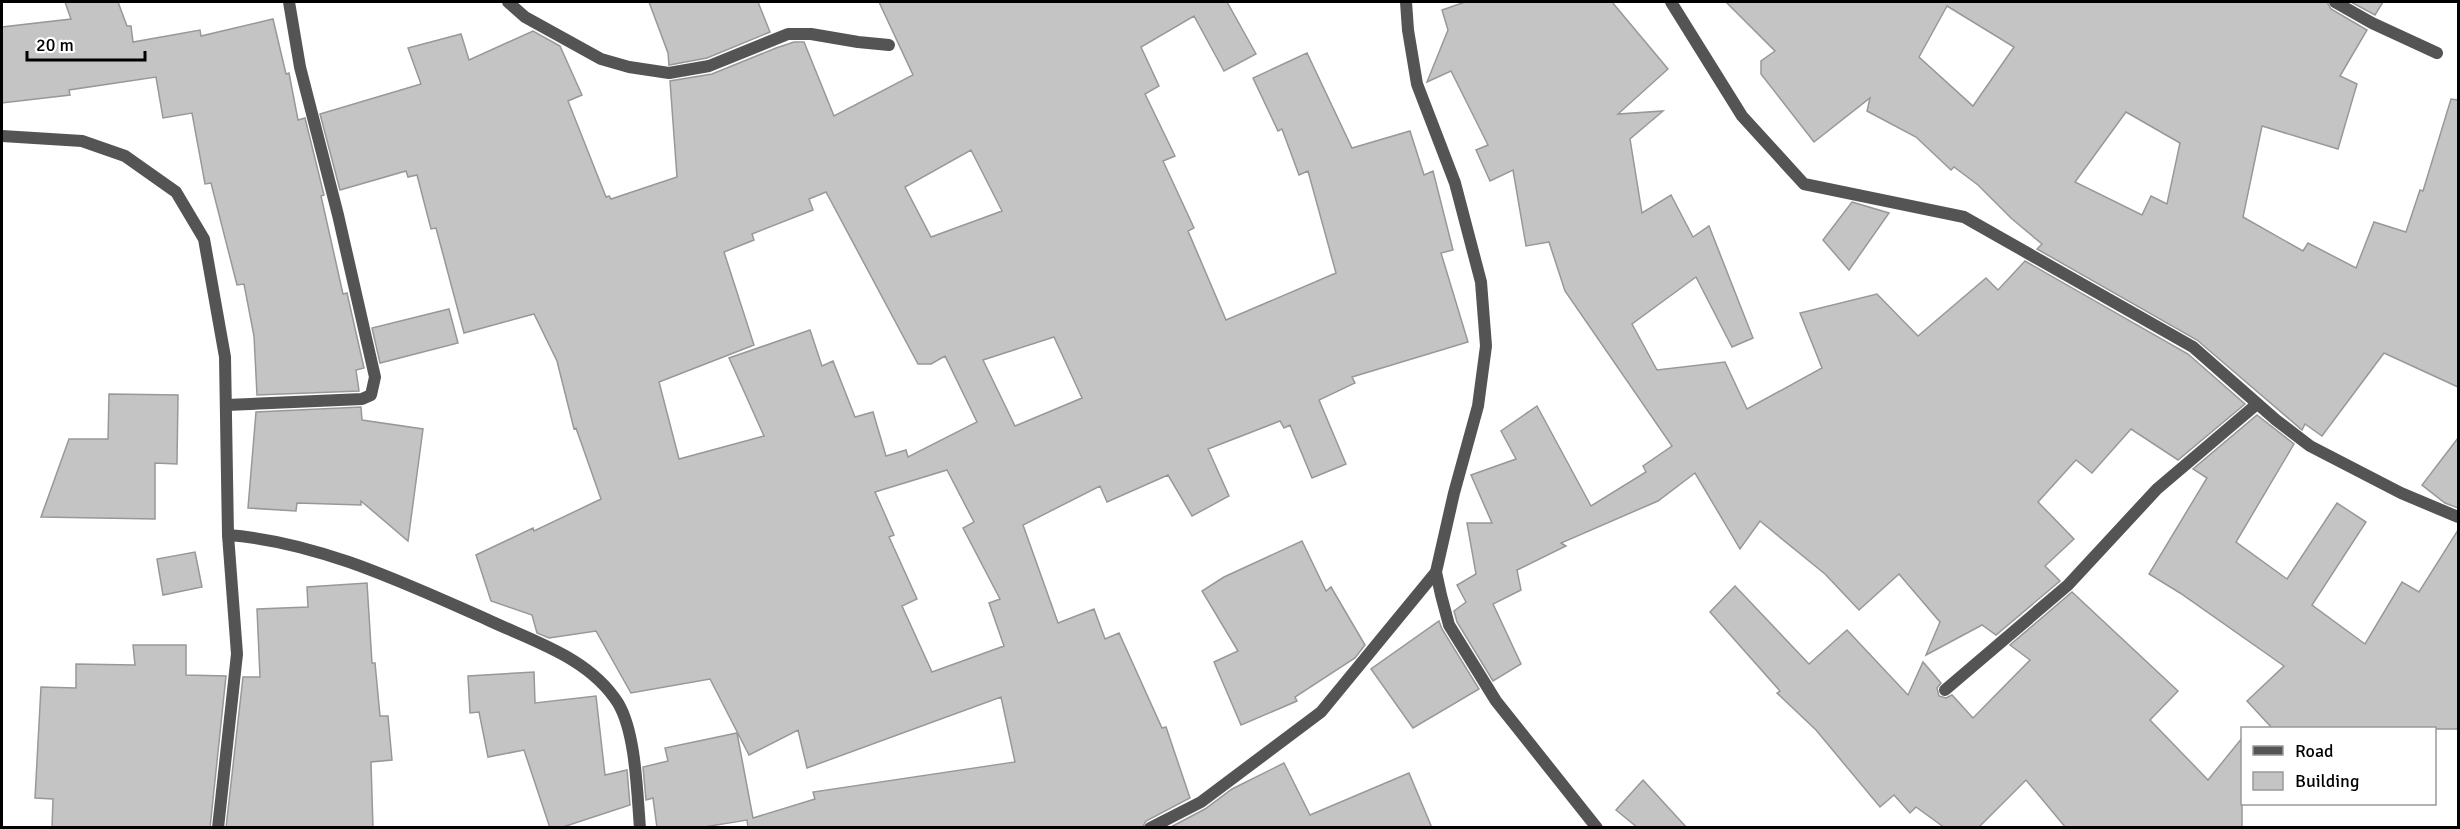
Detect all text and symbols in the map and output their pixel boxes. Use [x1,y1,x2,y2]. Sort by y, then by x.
scale bar [27,24,146,62]
text: 20 m [36,34,74,56]
legend [2241,727,2436,805]
text: Road [2295,740,2334,762]
text: Building [2295,770,2359,792]

